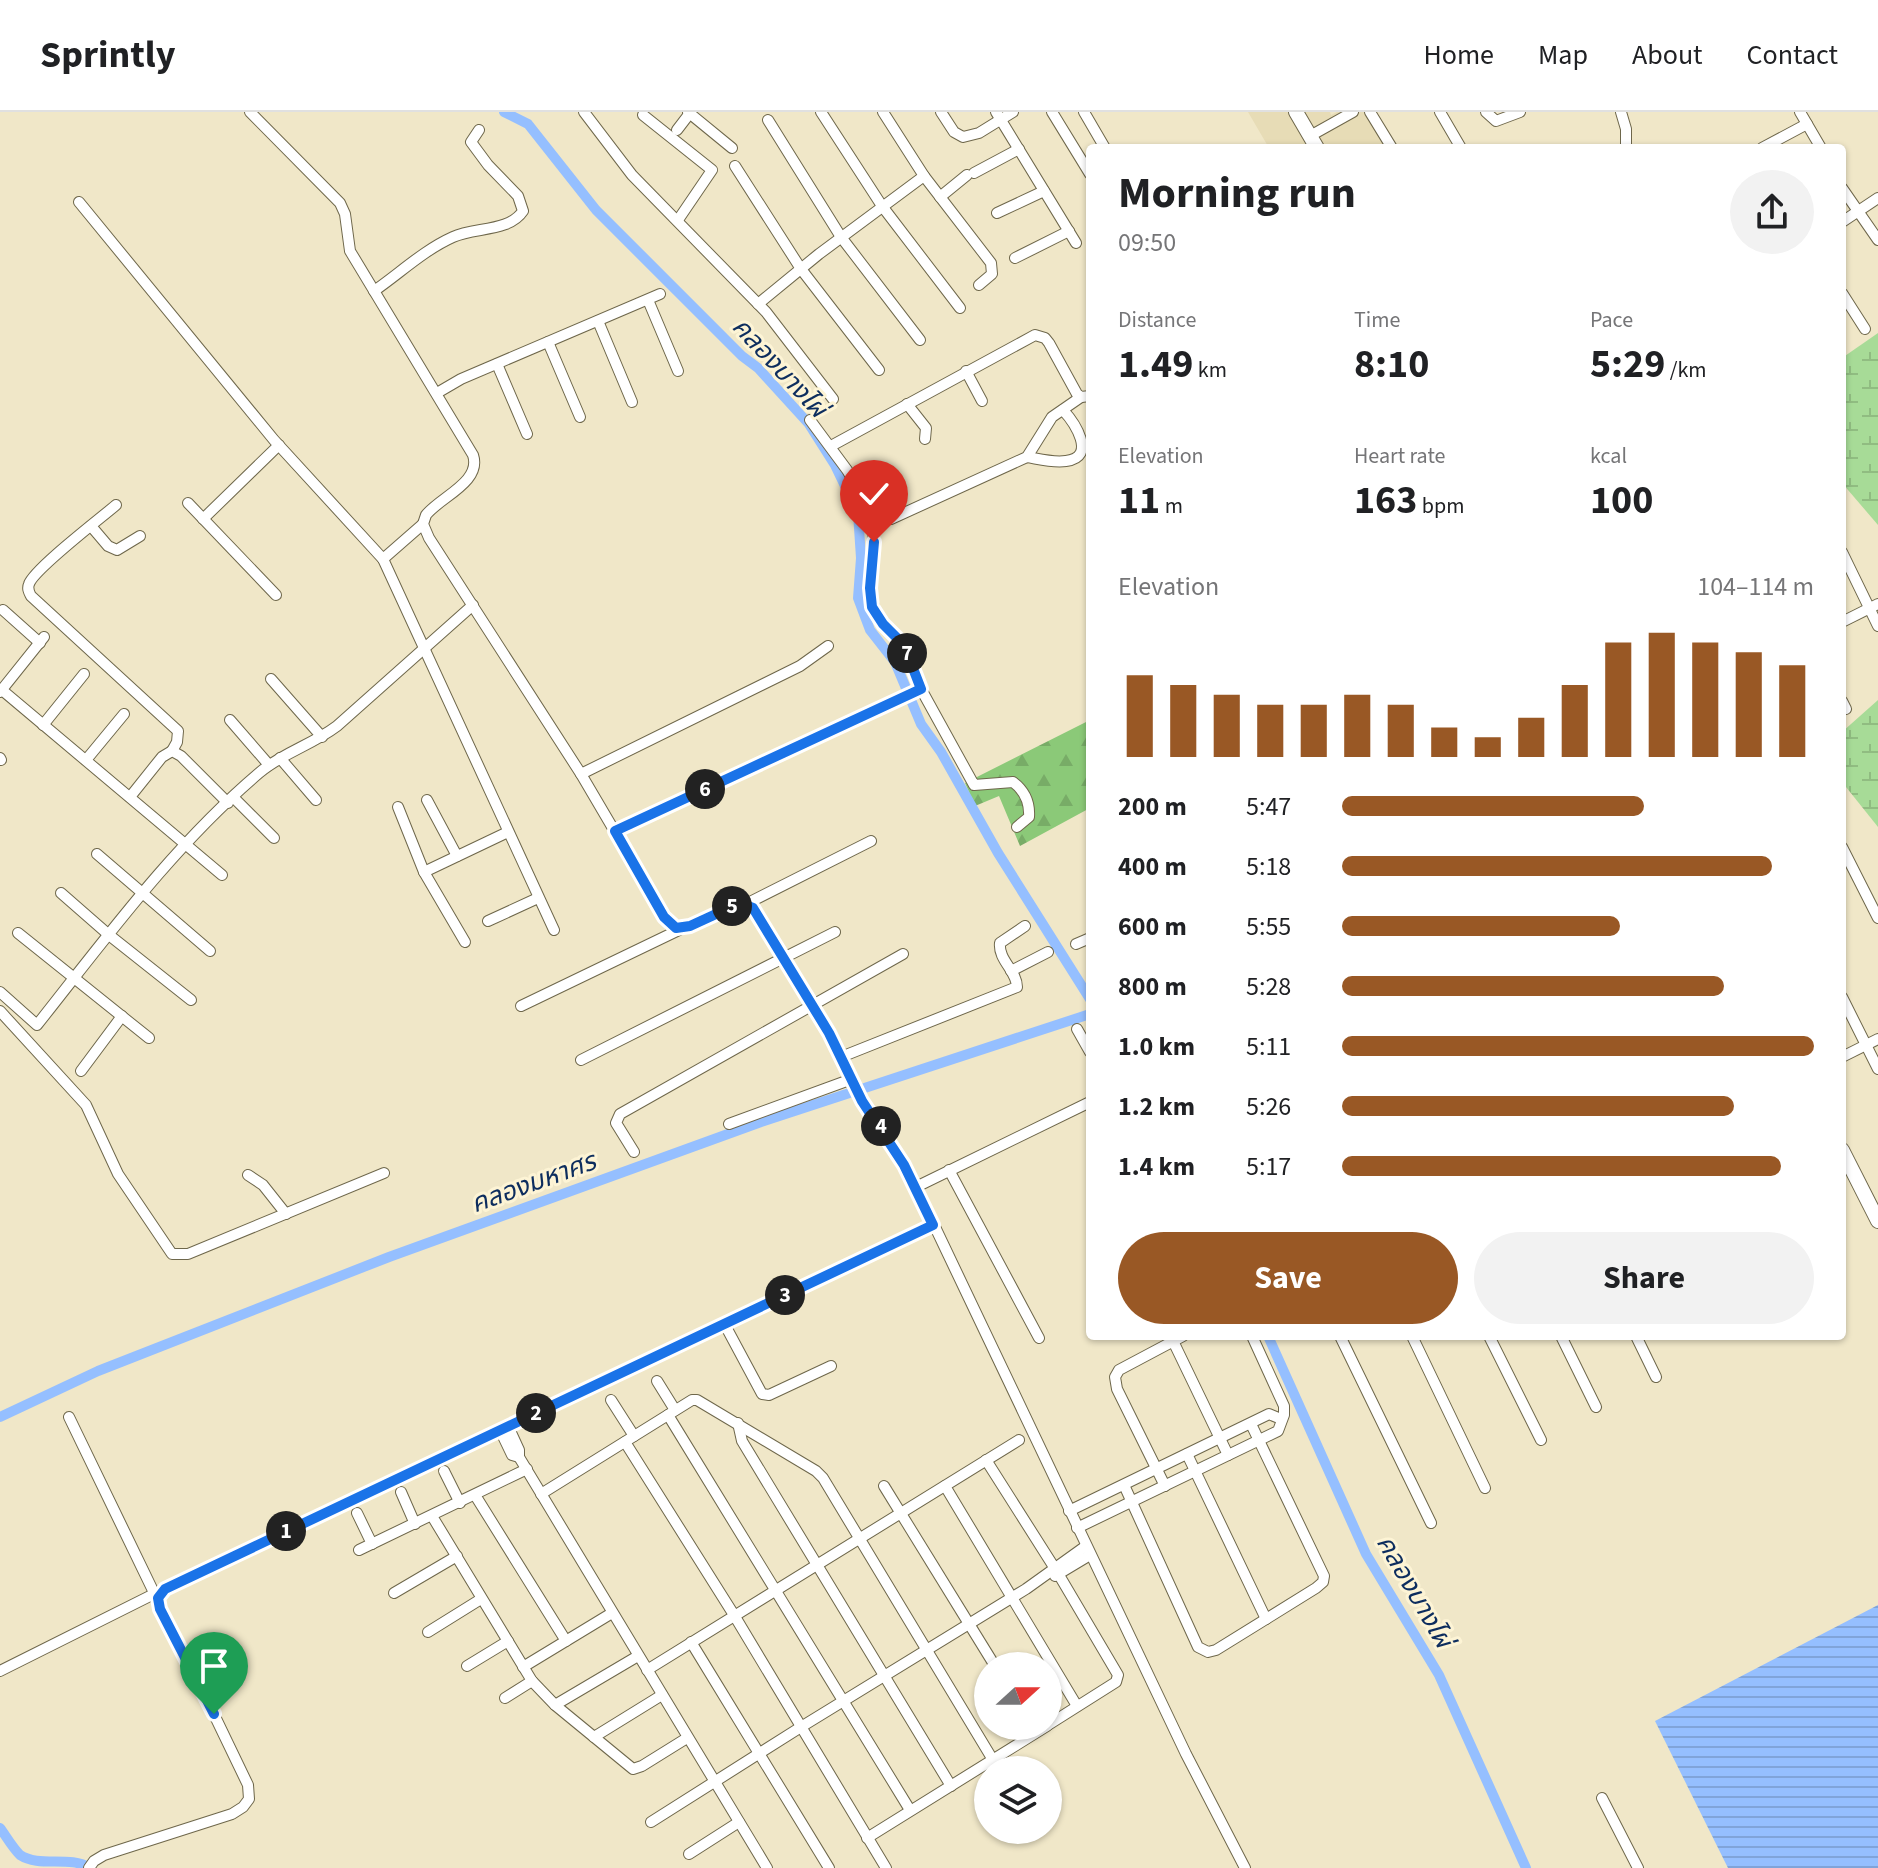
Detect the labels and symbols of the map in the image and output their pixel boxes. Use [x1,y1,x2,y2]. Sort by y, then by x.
water label: คลองบางไผ่ [724,309,838,428]
pin [840,460,908,542]
pin: 7 [887,633,927,673]
pin: 6 [685,769,725,809]
pin: 5 [712,886,752,926]
pin: 4 [861,1106,901,1146]
water label: คลองมหาศร [466,1142,603,1222]
pin: 3 [765,1275,805,1315]
pin: 2 [516,1393,556,1433]
pin: 1 [266,1511,306,1551]
water label: คลองบางไผ่ [1367,1528,1464,1658]
pin [180,1632,248,1714]
north arrow [974,1652,1062,1740]

